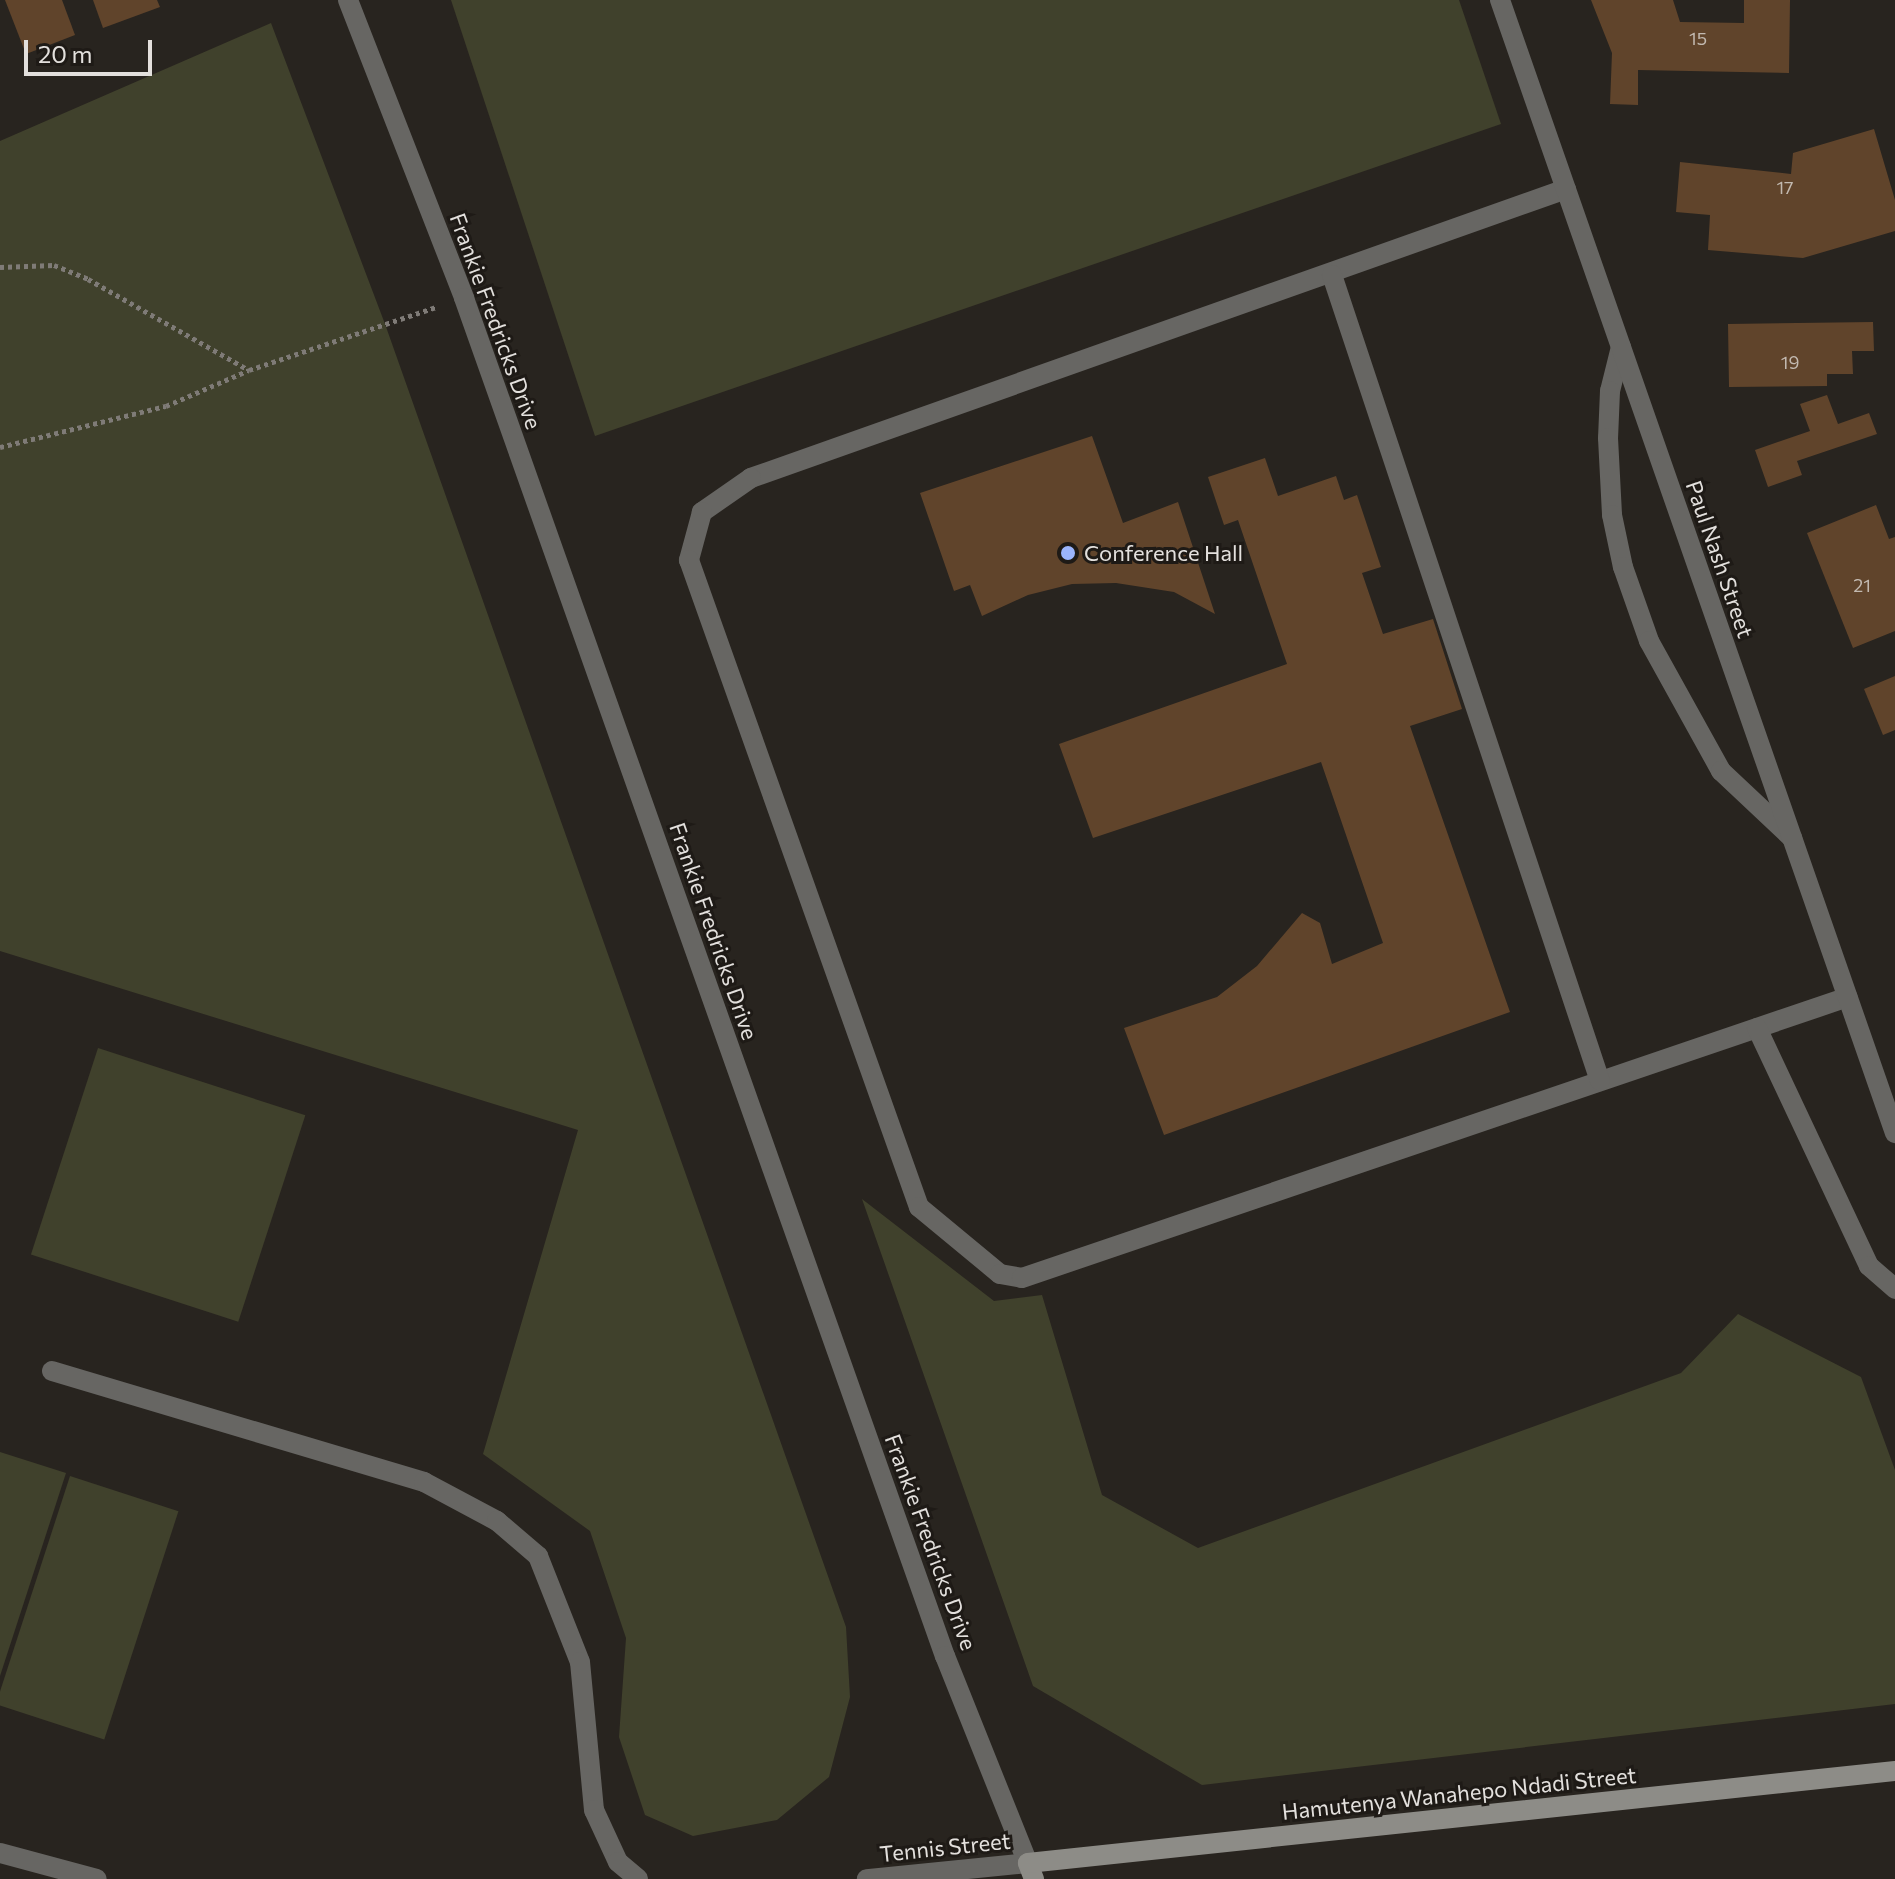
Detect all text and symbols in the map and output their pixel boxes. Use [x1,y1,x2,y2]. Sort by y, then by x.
scale bar [28,24,156,74]
house number: 15 [1689,27,1707,49]
text: 20 m [38,39,92,68]
house number: 17 [1776,176,1794,198]
street label: Frankie Fredricks Drive [445,209,547,433]
house number: 19 [1781,351,1799,373]
street label: Paul Nash Street [1681,477,1759,641]
place label: Conference Hall [1084,540,1243,566]
marker: Conference Hall [1059,544,1077,562]
house number: 21 [1853,574,1871,596]
street label: Frankie Fredricks Drive [664,819,764,1043]
street label: Frankie Fredricks Drive [880,1430,982,1654]
street label: Hamutenya Wanahepo Ndadi Street [1280,1761,1638,1825]
street label: Tennis Street [878,1827,1012,1867]

